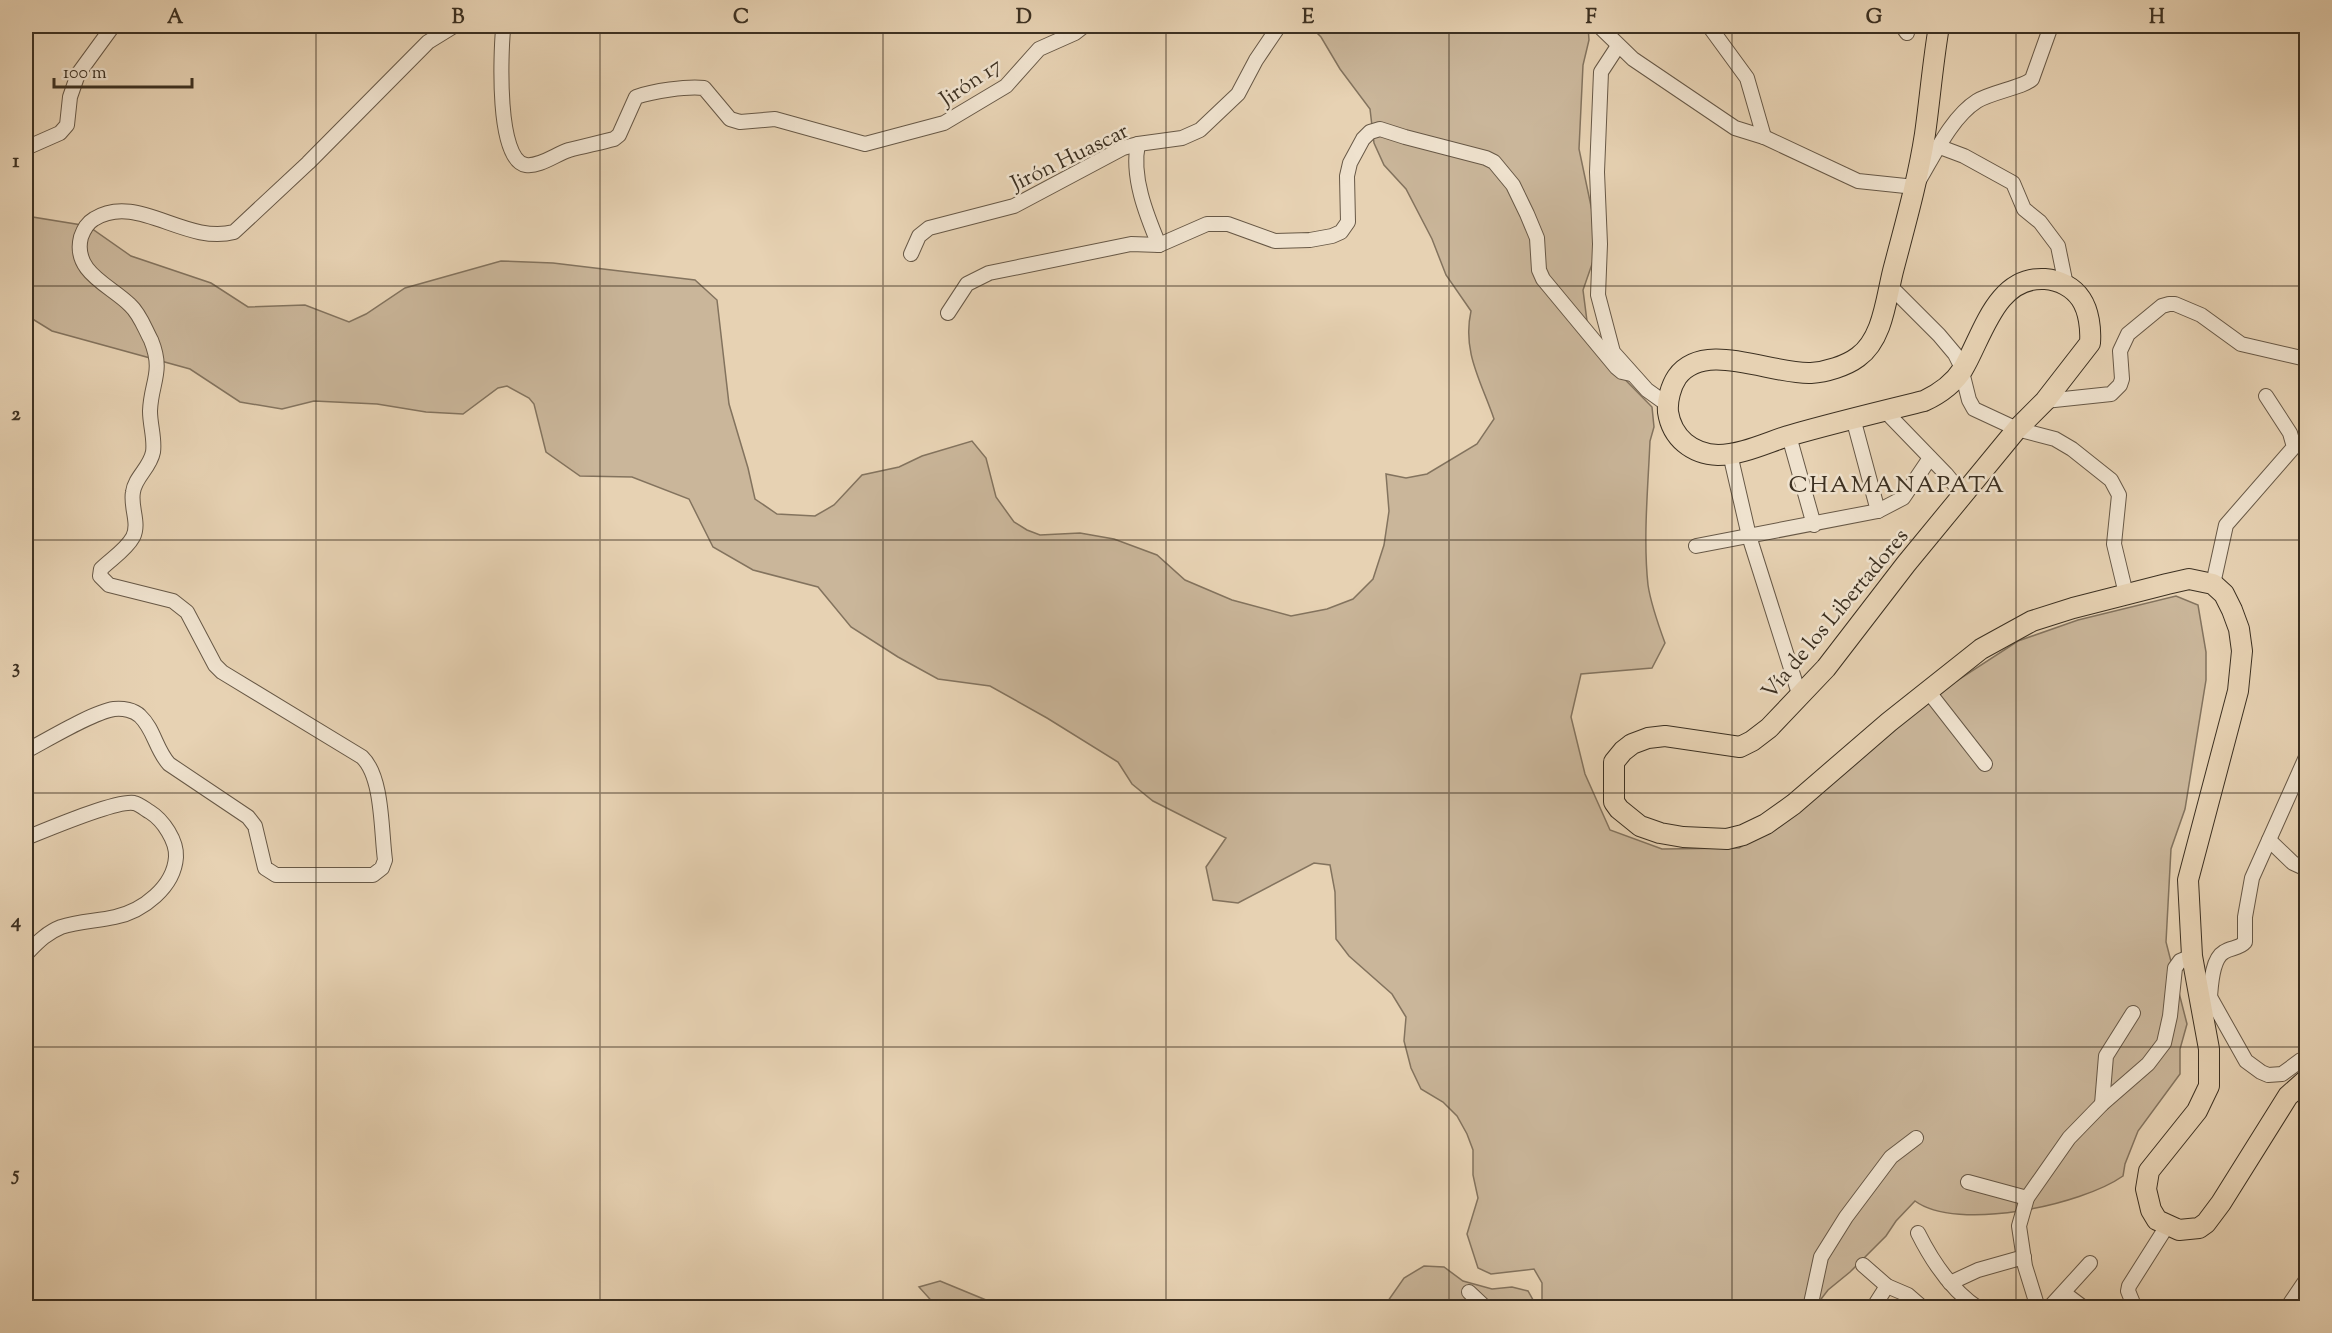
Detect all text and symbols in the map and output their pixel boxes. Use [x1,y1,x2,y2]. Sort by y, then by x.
text: A [167,4,184,33]
text: B [452,4,465,33]
text: C [733,4,749,33]
text: D [1016,4,1032,33]
text: E [1302,4,1315,33]
text: F [1585,4,1597,33]
text: G [1866,4,1883,33]
text: H [2149,4,2165,33]
scale bar [54,51,192,89]
street label: Jirón 17 [933,51,1009,117]
text: 100 m [63,61,107,87]
street label: Jirón Huascar [1005,116,1135,201]
text: 1 [13,148,20,177]
text: 2 [11,401,21,430]
district label: CHAMANAPATA [1788,469,2006,503]
street label: Vía de los Libertadores [1755,522,1918,707]
text: 3 [12,654,20,683]
text: 4 [10,908,21,937]
text: 5 [11,1161,20,1190]

